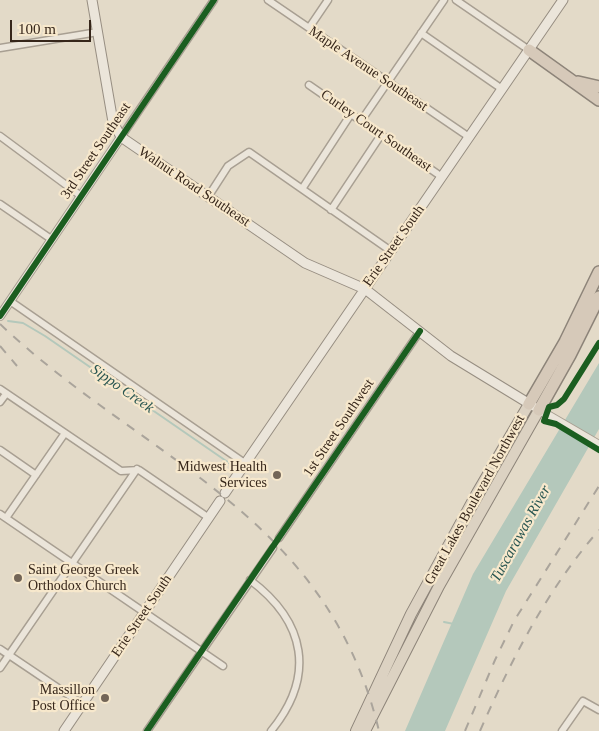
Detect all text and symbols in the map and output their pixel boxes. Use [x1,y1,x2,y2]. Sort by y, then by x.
scale bar [12,10,94,42]
text: 100 m [18,21,56,37]
street label: Maple Avenue Southeast [305,23,431,115]
street label: Curley Court Southeast [317,86,435,176]
street label: 3rd Street Southeast [58,100,134,202]
street label: Walnut Road Southeast [135,143,253,231]
street label: Erie Street South [360,202,428,290]
water label: Sippo Creek [87,361,157,417]
street label: 1st Street Southwest [300,376,378,480]
street label: Great Lakes Boulevard Northwest [421,412,529,588]
place label: Midwest Health Services [177,459,267,492]
marker: Midwest Health Services [271,469,283,481]
water label: Tuscarawas River [487,482,555,586]
place label: Saint George Greek Orthodox Church [28,562,139,594]
marker: Saint George Greek Orthodox Church [12,572,24,584]
street label: Erie Street South [108,572,176,660]
place label: Massillon Post Office [32,682,95,714]
marker: Massillon Post Office [99,692,111,704]

